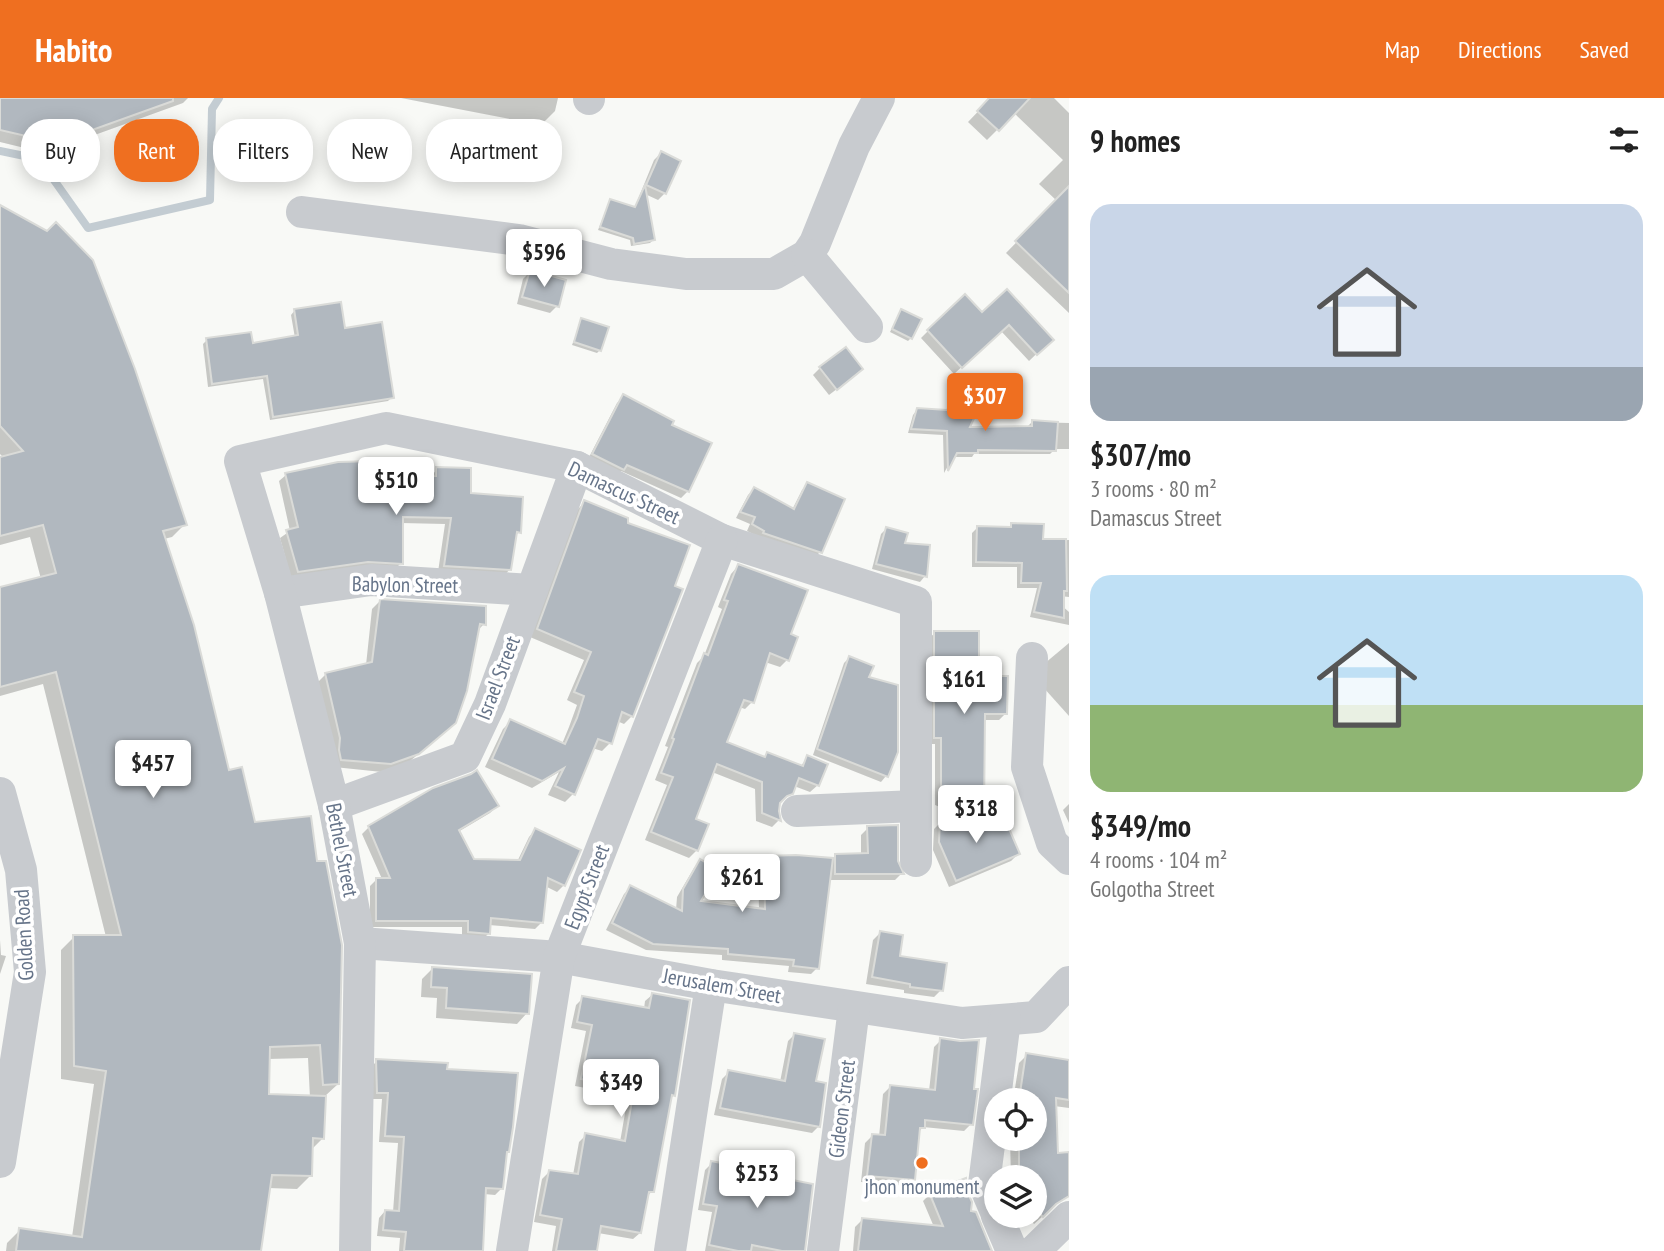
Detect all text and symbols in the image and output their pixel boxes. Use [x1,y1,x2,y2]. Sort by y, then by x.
text: Habito [35,28,113,71]
text: Map [1385,34,1420,65]
text: Directions [1458,34,1542,65]
text: Saved [1580,34,1629,65]
chip: Buy [21,119,100,182]
chip: Rent [114,119,199,182]
chip: Filters [213,119,313,182]
chip: New [327,119,412,182]
chip: Apartment [426,119,562,182]
text: 9 homes [1090,121,1181,160]
icon: filters [1605,121,1643,159]
pin: $596 [503,230,585,289]
text: $596 [522,237,566,266]
icon: home [1304,249,1430,375]
pin: $307 [944,374,1026,433]
text: $307 [963,381,1007,410]
text: $307/mo [1090,435,1191,474]
street label: Damascus Street [564,455,685,530]
pin: $510 [355,458,437,517]
text: $510 [374,465,418,494]
text: 3 rooms · 80 m² [1090,474,1217,503]
text: Damascus Street [1090,503,1222,532]
street label: Babylon Street [352,570,459,599]
icon: home [1304,620,1430,746]
street label: Israel Street [469,632,526,724]
pin: $161 [923,656,1005,716]
text: $161 [942,664,986,693]
pin: $457 [112,740,194,800]
text: $457 [131,748,175,777]
pin: $318 [935,786,1017,845]
text: $318 [954,793,998,822]
street label: Bethel Street [320,801,365,899]
text: $349/mo [1090,806,1191,845]
street label: Egypt Street [558,840,615,933]
text: 4 rooms · 104 m² [1090,845,1227,874]
pin: $261 [701,854,783,914]
text: $261 [720,862,764,891]
text: Golgotha Street [1090,874,1215,903]
street label: Golden Road [8,889,39,981]
street label: Jerusalem Street [660,962,783,1009]
street label: Gideon Street [822,1058,861,1160]
pin: $349 [580,1060,662,1119]
text: $349 [599,1067,643,1096]
map controls [984,1088,1047,1228]
button: locate [984,1088,1047,1151]
pin: $253 [716,1150,798,1210]
marker: jhon monument [914,1155,930,1171]
text: $253 [735,1158,779,1187]
button: layers [984,1165,1047,1228]
place label: jhon monument [865,1173,980,1200]

